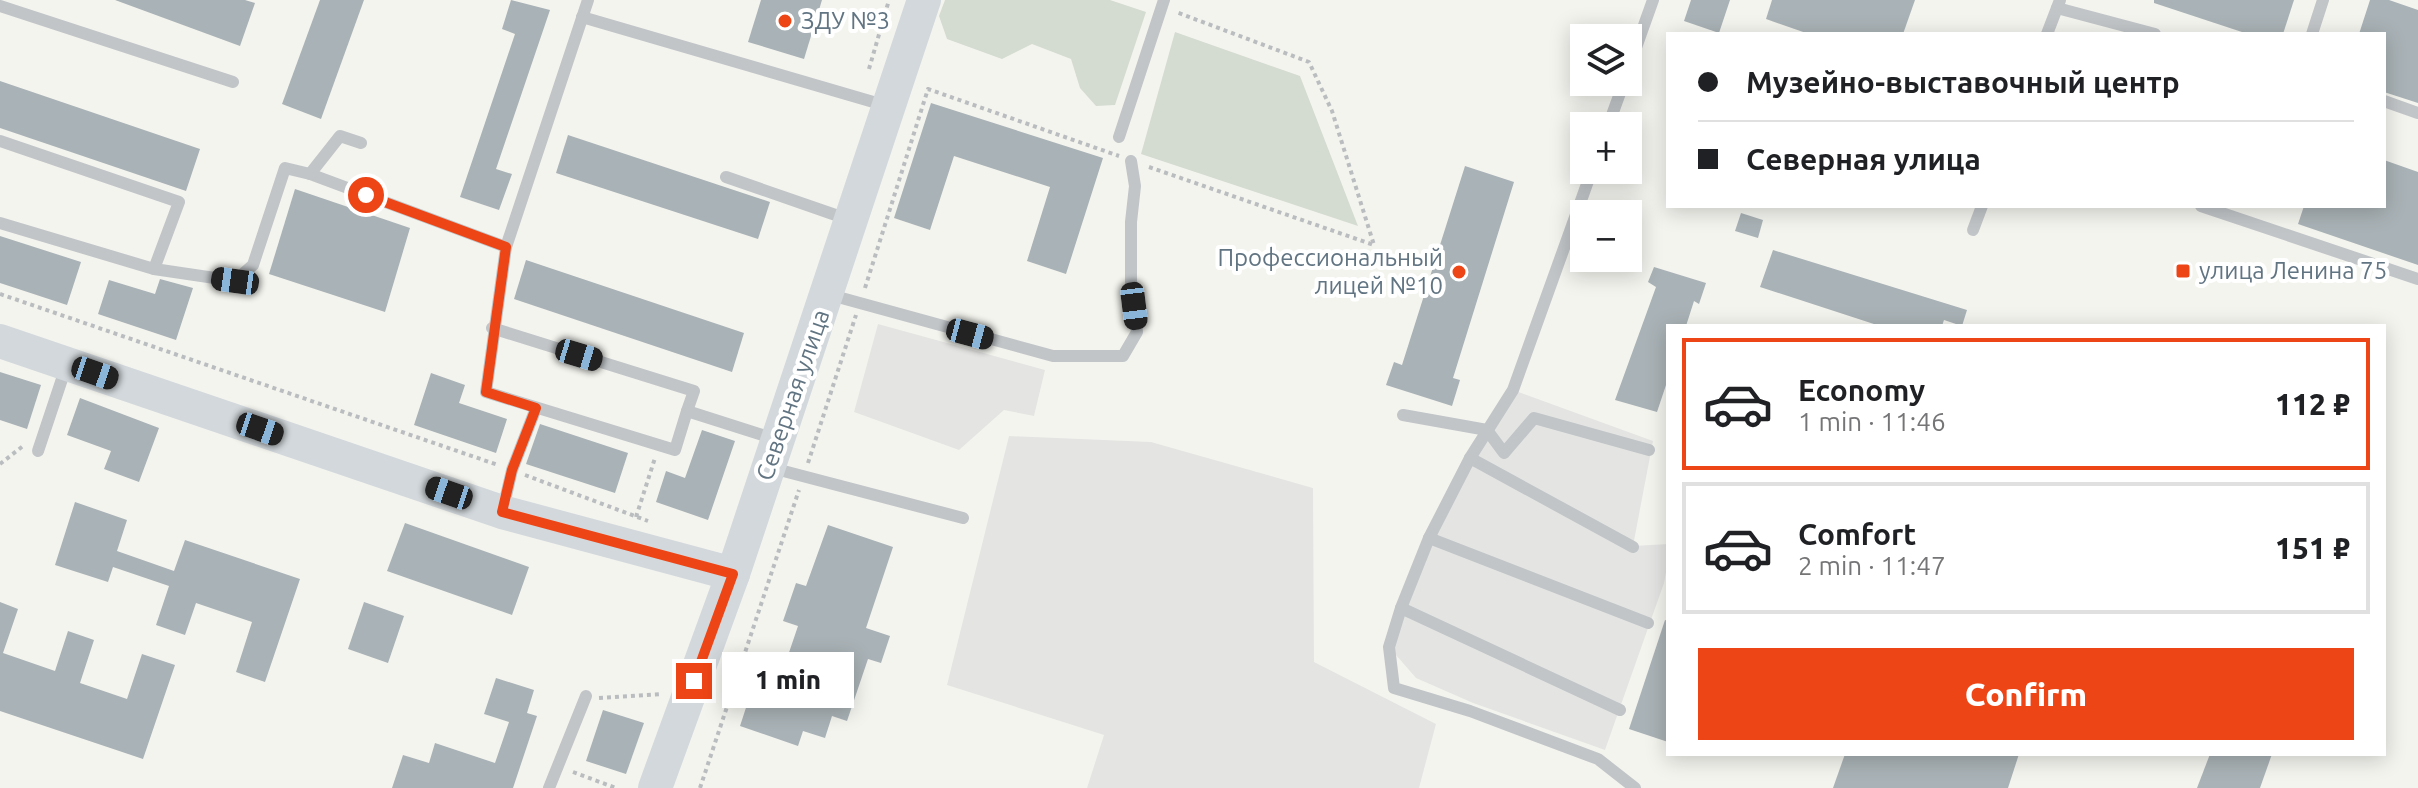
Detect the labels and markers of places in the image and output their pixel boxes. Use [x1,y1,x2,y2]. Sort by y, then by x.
place label: ЗДУ №3 [801,7,890,34]
marker: ЗДУ №3 [776,12,794,30]
place label: Профессиональный лицей №10 [1217,244,1443,299]
place label: улица Ленина 75 [2199,257,2387,284]
marker: улица Ленина 75 [2174,262,2192,280]
marker: Профессиональный лицей №10 [1450,263,1468,281]

